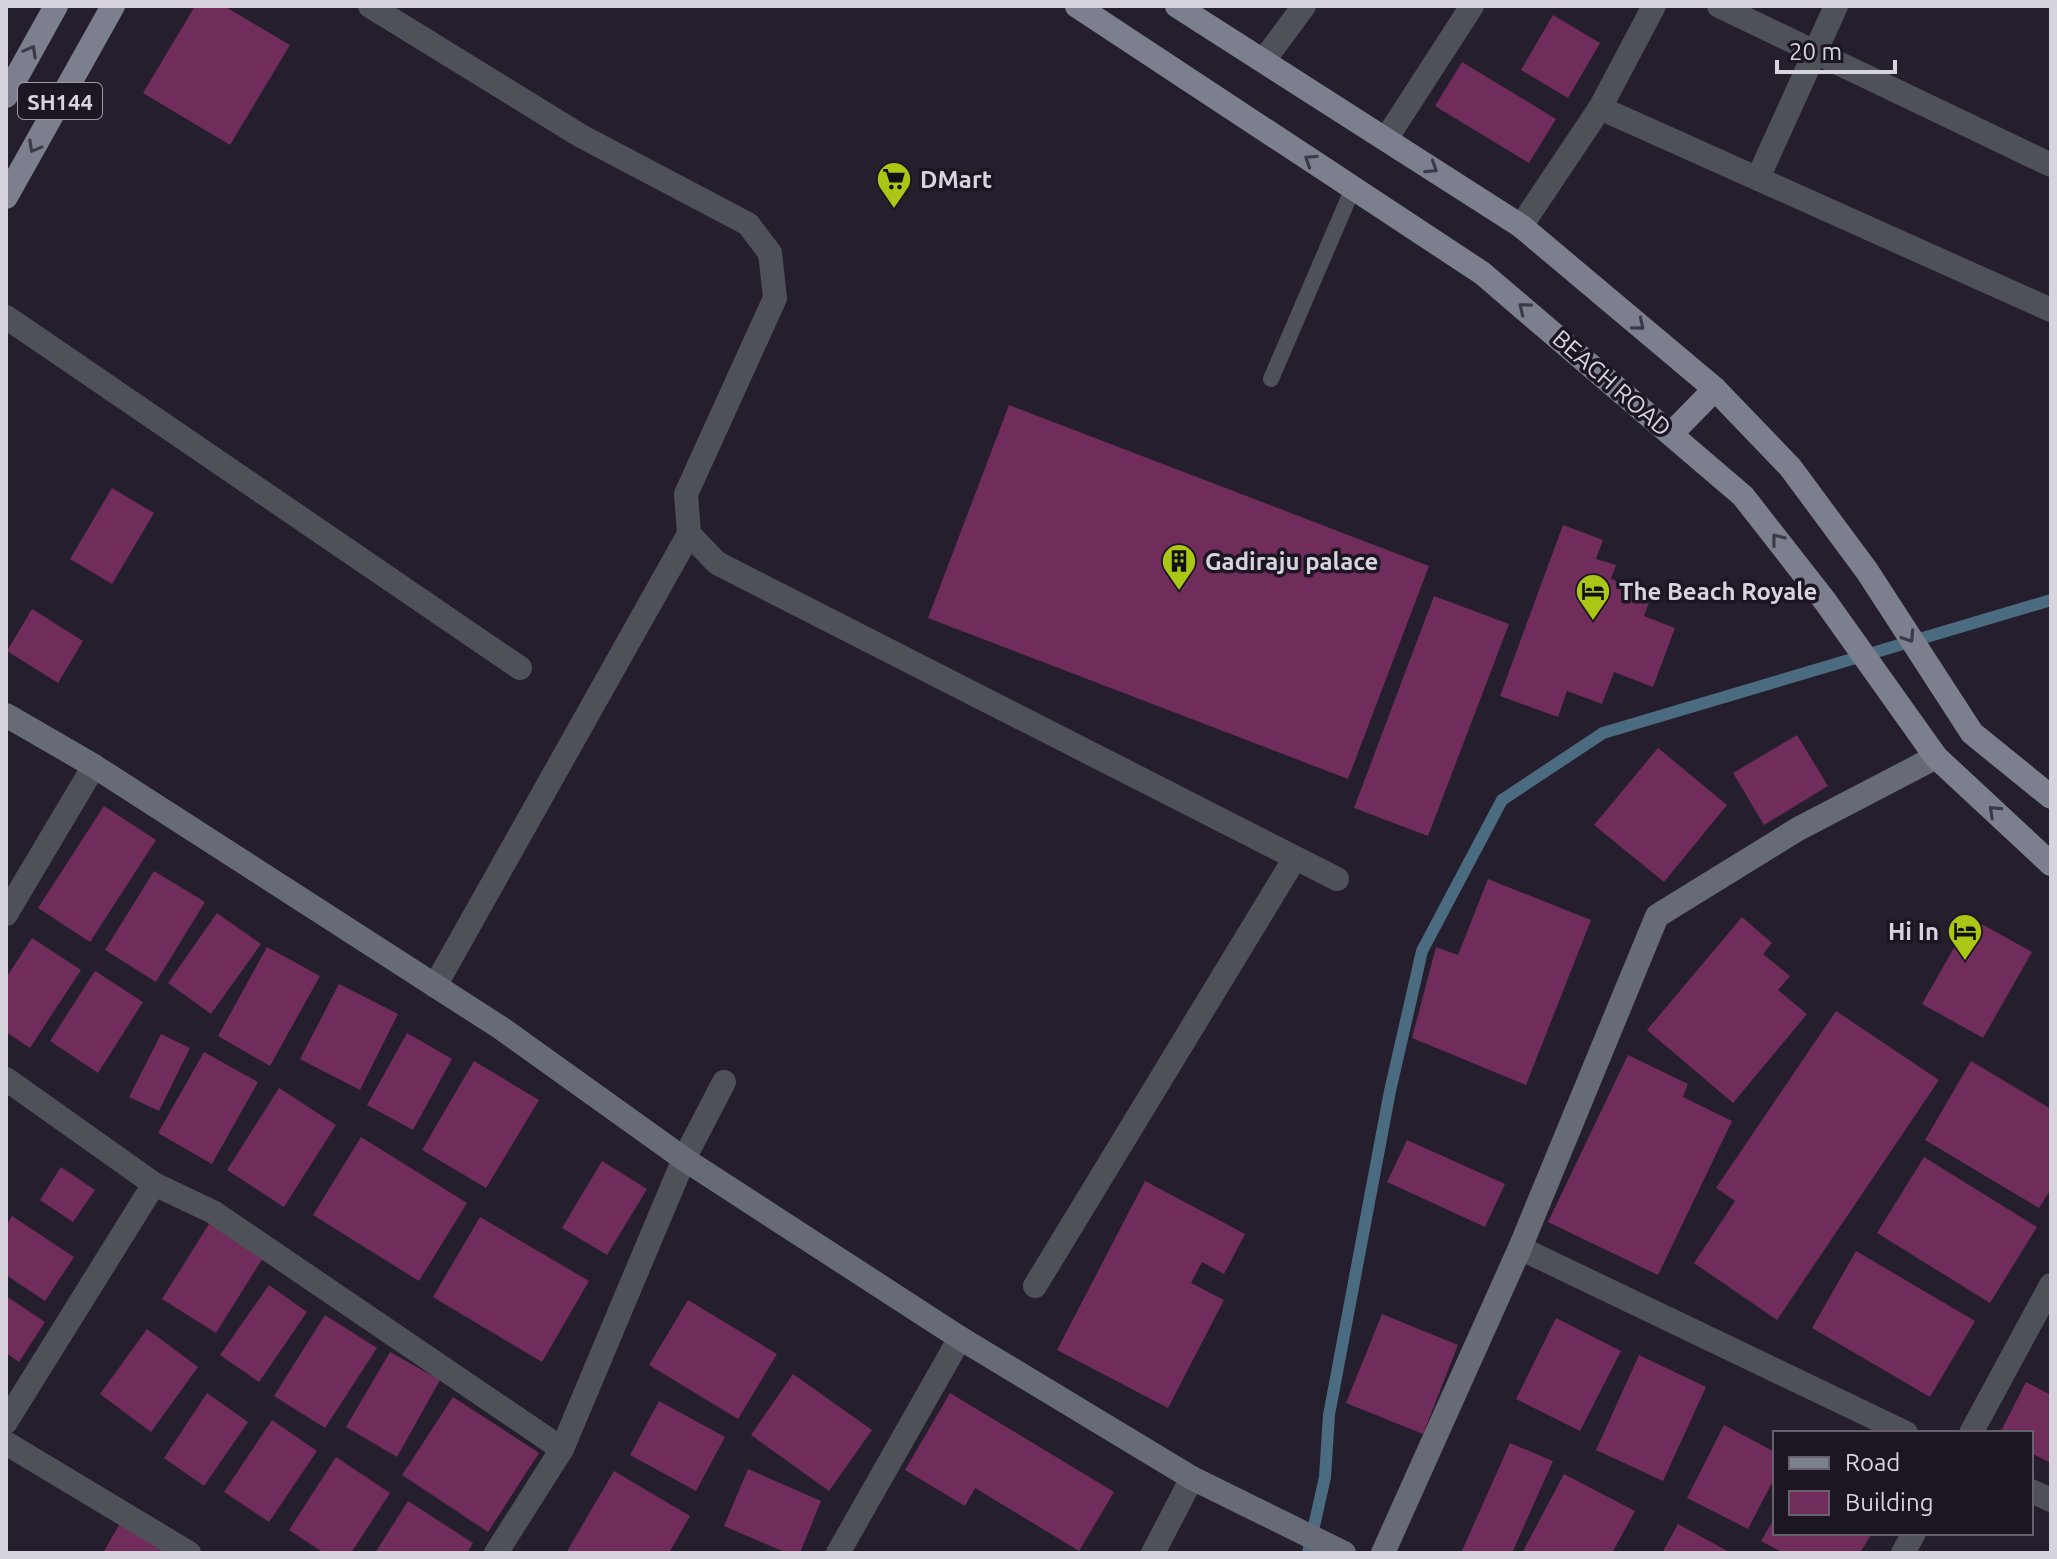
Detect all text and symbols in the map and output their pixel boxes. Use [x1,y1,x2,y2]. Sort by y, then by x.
scale bar [1777,24,1895,74]
text: 20 m [1789,38,1842,65]
one-way arrow [21,45,37,60]
road number: SH144 [18,83,102,119]
one-way arrow [28,138,44,153]
one-way arrow [1305,154,1319,169]
one-way arrow [1423,159,1437,174]
supermarket icon: DMart [875,160,913,210]
place label: DMart [920,166,992,193]
one-way arrow [1518,303,1533,317]
one-way arrow [1630,315,1644,330]
street label: BEACH ROAD [1548,325,1676,441]
one-way arrow [1772,533,1786,548]
building icon: Gadiraju palace [1160,542,1198,592]
place label: Gadiraju palace [1205,548,1378,575]
hotel icon: The Beach Royale [1574,572,1612,622]
place label: The Beach Royale [1619,578,1817,605]
one-way arrow [1900,628,1915,643]
one-way arrow [1989,805,2003,820]
hotel icon: Hi In [1946,912,1984,962]
place label: Hi In [1888,918,1939,945]
legend [1773,1431,2033,1535]
text: Road [1845,1449,1900,1476]
text: Building [1845,1489,1933,1516]

